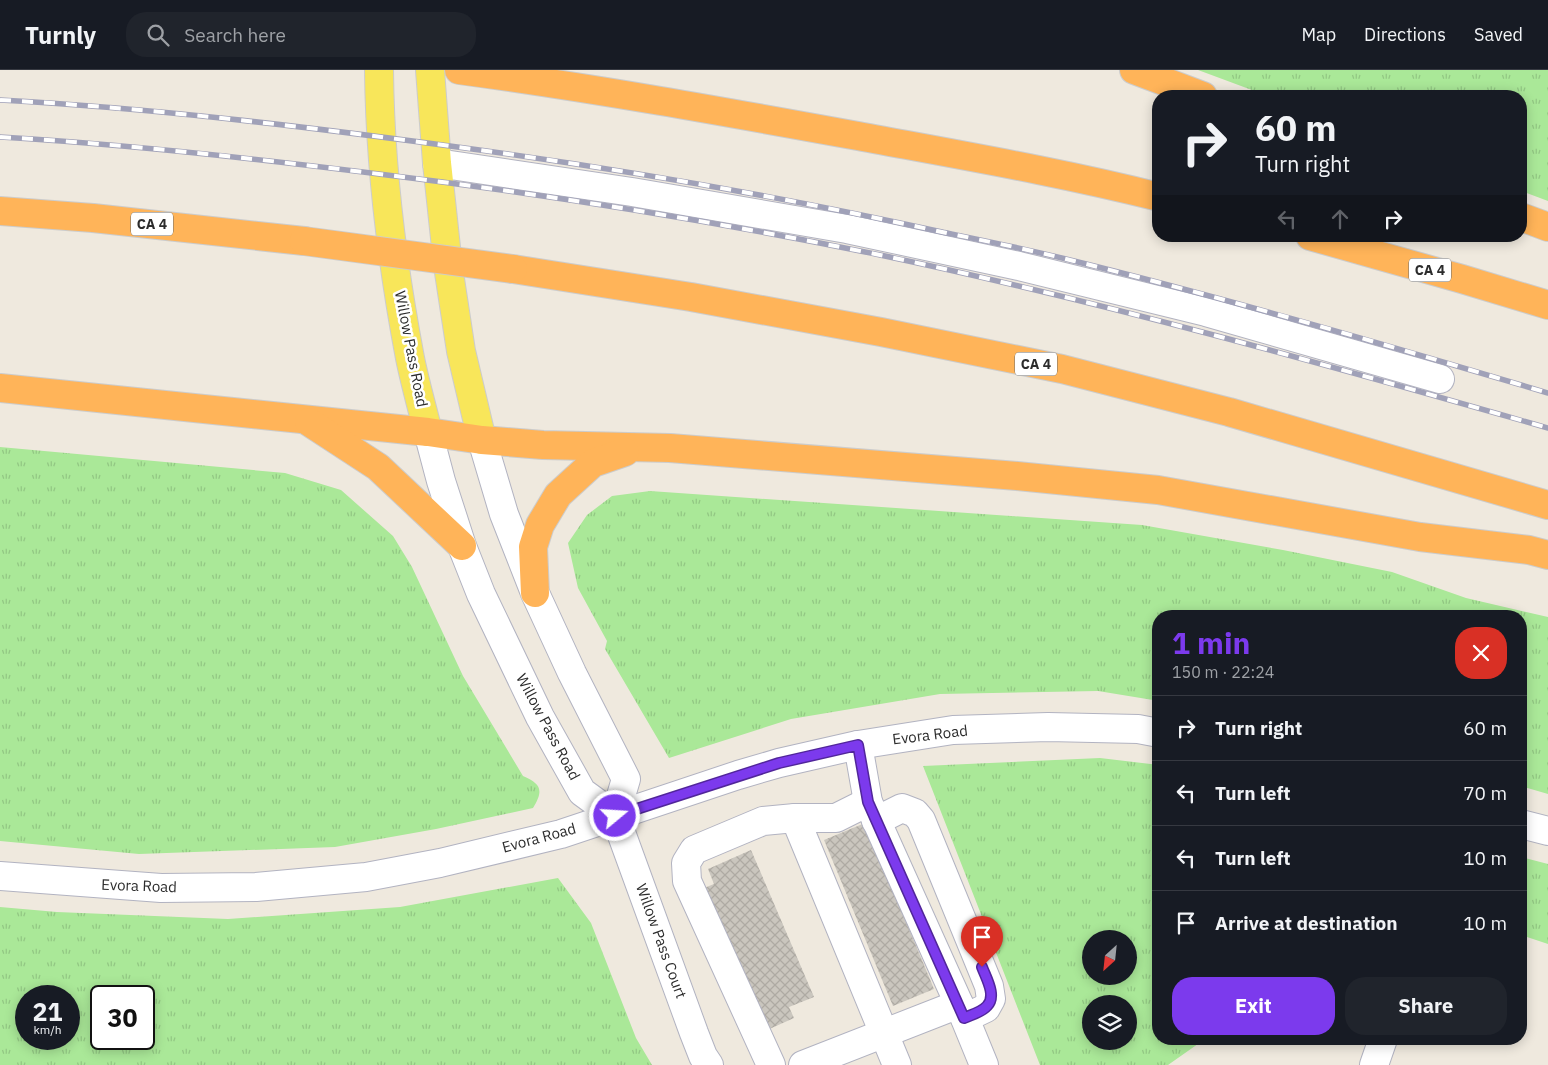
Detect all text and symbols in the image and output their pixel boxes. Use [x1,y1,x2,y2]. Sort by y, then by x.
search box [126,12,476,57]
text: Turnly [25,19,96,51]
icon: search [144,21,172,49]
text: Search here [184,23,286,47]
text: Map [1301,23,1336,46]
text: Directions [1364,23,1446,46]
text: Saved [1474,23,1523,46]
text: 60 m [1255,105,1337,151]
icon: right [1172,110,1237,175]
text: Turn right [1255,149,1350,178]
icon: left [1273,205,1301,233]
icon: ahead [1326,205,1354,233]
icon: right [1379,205,1407,233]
road number: CA 4 [131,212,173,236]
road number: CA 4 [1409,258,1451,282]
street label: Willow Pass Road [391,289,432,409]
road number: CA 4 [1015,352,1057,376]
text: 1 min [1172,623,1250,662]
button: close [1455,627,1507,679]
text: 150 m · 22:24 [1172,662,1274,682]
street label: Willow Pass Road [512,670,585,783]
icon: right [1172,714,1200,742]
text: Turn right [1215,716,1302,740]
text: 60 m [1463,716,1507,740]
street label: Evora Road [891,720,969,749]
icon: left [1172,779,1200,807]
text: Turn left [1215,781,1291,805]
text: 70 m [1463,781,1507,805]
position arrow [588,789,640,841]
street label: Evora Road [500,819,578,857]
icon: left [1172,844,1200,872]
text: Turn left [1215,846,1291,870]
text: 10 m [1463,846,1507,870]
street label: Evora Road [101,875,177,896]
street label: Willow Pass Court [632,881,691,1001]
icon: arrive [1172,909,1200,937]
text: Arrive at destination [1215,911,1398,935]
text: 10 m [1463,911,1507,935]
pin [961,916,1003,967]
icon: arrive [968,923,996,951]
north arrow [1082,930,1138,985]
map controls [1082,930,1137,1050]
button: Exit [1172,977,1335,1035]
button: Share [1345,977,1507,1035]
speed limit sign: 30 [90,985,155,1050]
text: 21 [32,995,63,1028]
button: layers [1082,995,1137,1050]
text: km/h [33,1022,62,1037]

